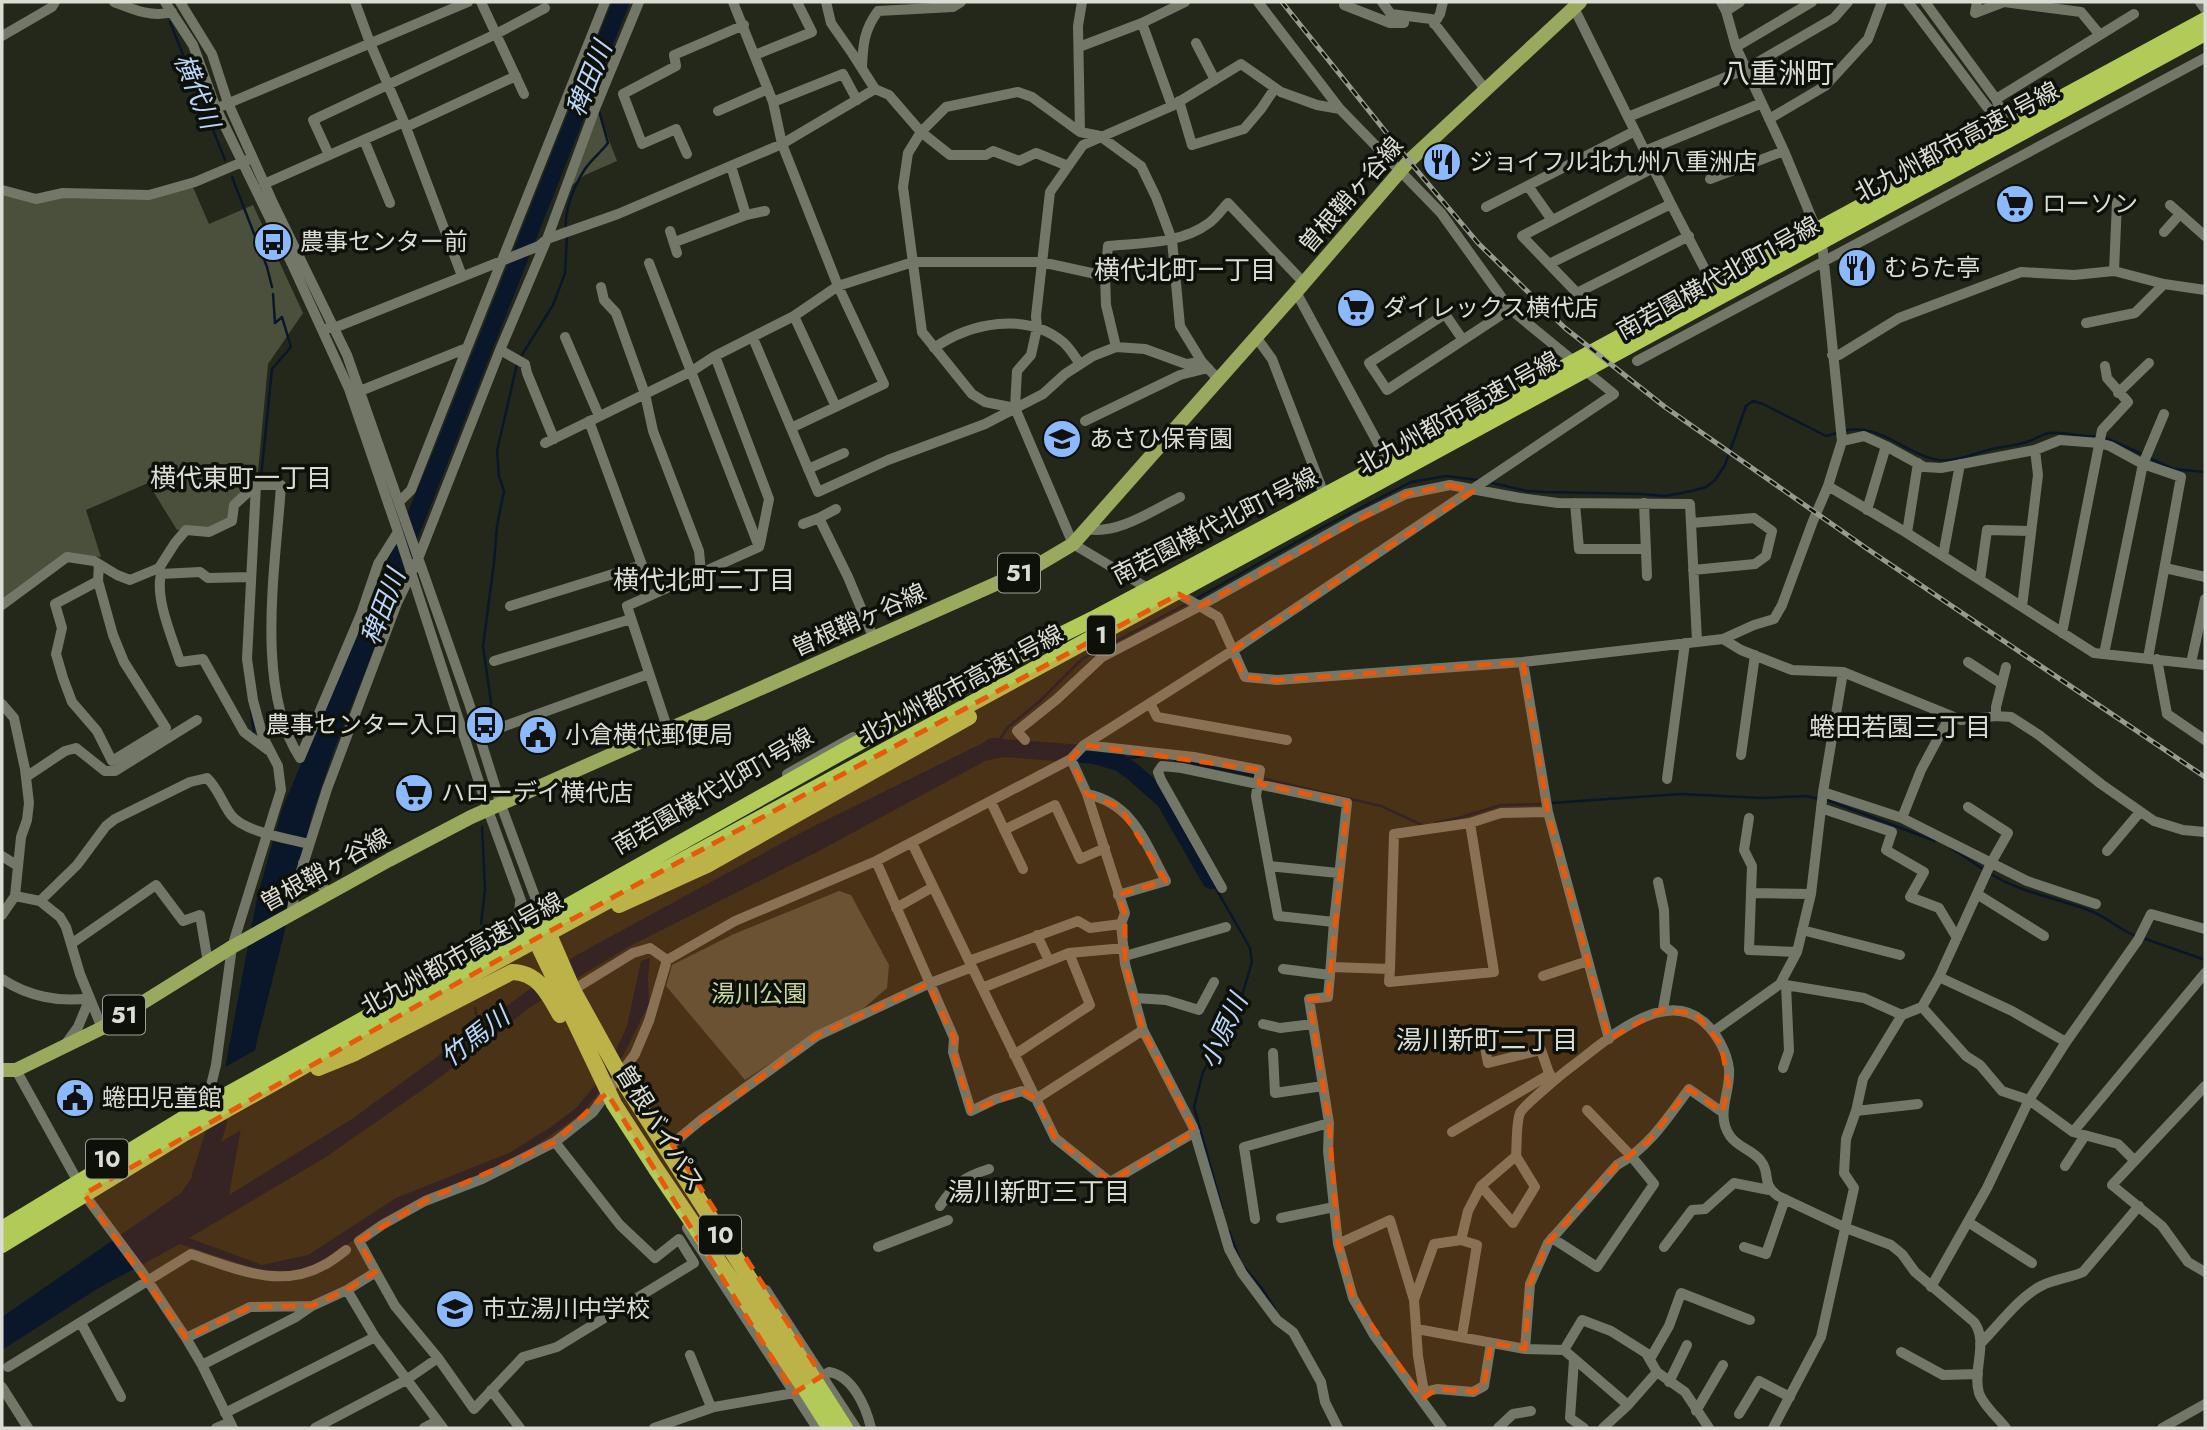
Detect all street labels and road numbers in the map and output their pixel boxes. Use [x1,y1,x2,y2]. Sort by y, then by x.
street label: 北九州都市高速1号線 [1848,73,2065,210]
street label: 曽根鞘ヶ谷線 [1290,129,1411,260]
street label: 南若園横代北町1号線 [1610,207,1825,348]
street label: 北九州都市高速1号線 [1350,342,1565,483]
street label: 南若園横代北町1号線 [1106,458,1324,593]
road number: 51 [998,554,1040,593]
street label: 曽根鞘ヶ谷線 [786,574,932,665]
road number: 1 [1087,615,1115,654]
street label: 北九州都市高速1号線 [852,616,1069,753]
street label: 南若園横代北町1号線 [606,719,820,862]
street label: 曽根鞘ヶ谷線 [253,819,396,920]
street label: 北九州都市高速1号線 [354,883,569,1024]
road number: 51 [103,996,145,1034]
street label: 曽根バイパス [608,1058,713,1198]
road number: 10 [86,1140,128,1178]
road number: 10 [699,1216,741,1254]

